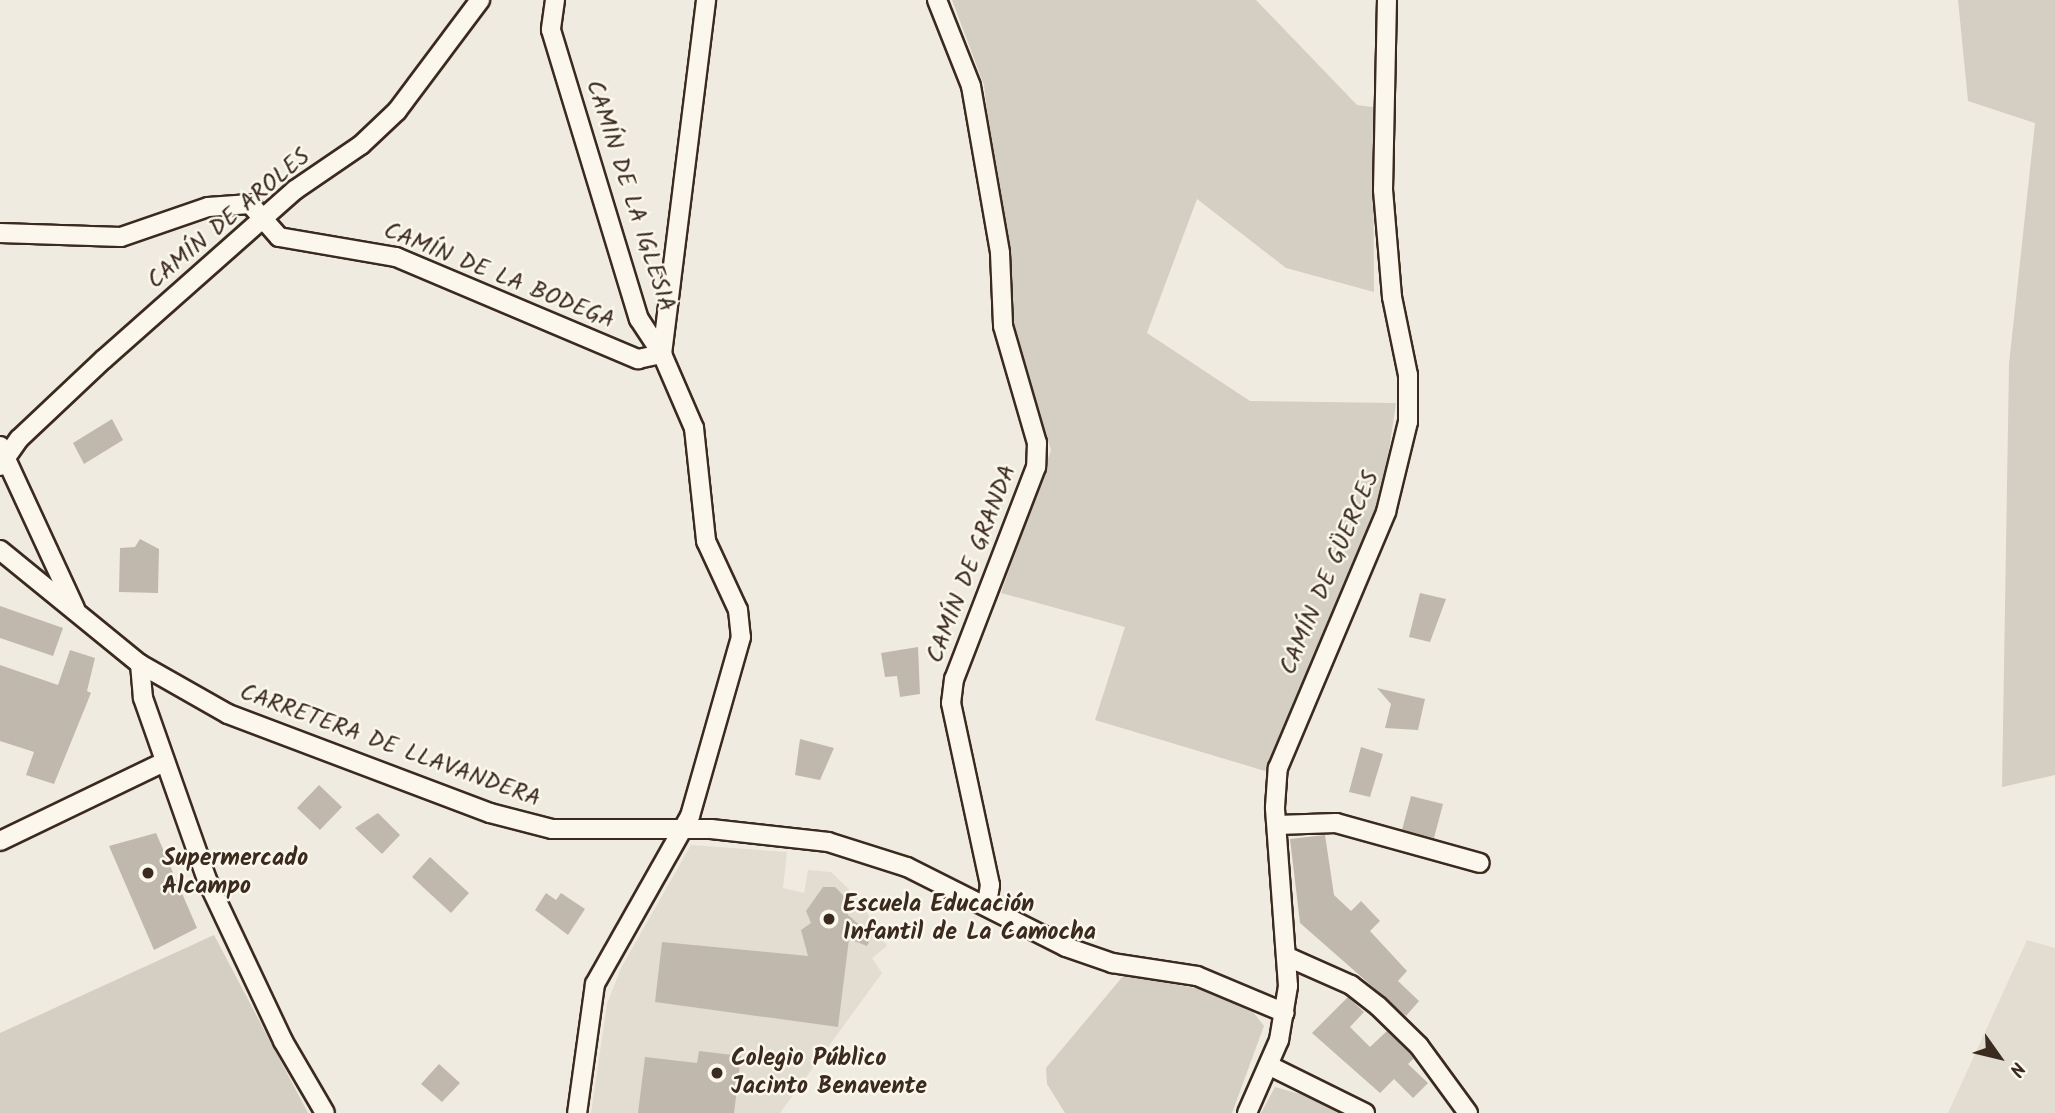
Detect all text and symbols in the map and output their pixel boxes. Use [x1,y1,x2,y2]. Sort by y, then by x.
street label: CAMÍN DE LA IGLESIA [579,77,681,315]
street label: CAMÍN DE AROLES [142,143,316,295]
street label: CAMÍN DE LA BODEGA [379,216,619,336]
street label: CAMÍN DE GRANDA [921,461,1023,667]
street label: CAMÍN DE GÜERCES [1274,467,1386,679]
street label: CARRETERA DE LLAVANDERA [236,678,544,814]
place label: Supermercado Alcampo [162,845,308,901]
marker: Supermercado Alcampo [140,865,156,881]
place label: Escuela Educación Infantil de La Camocha [843,891,1096,947]
marker: Escuela Educación Infantil de La Camocha [821,911,837,927]
north arrow [1964,1022,2034,1092]
place label: Colegio Público Jacinto Benavente [731,1045,927,1101]
text: N [2001,1055,2032,1082]
marker: Colegio Público Jacinto Benavente [709,1065,725,1081]

